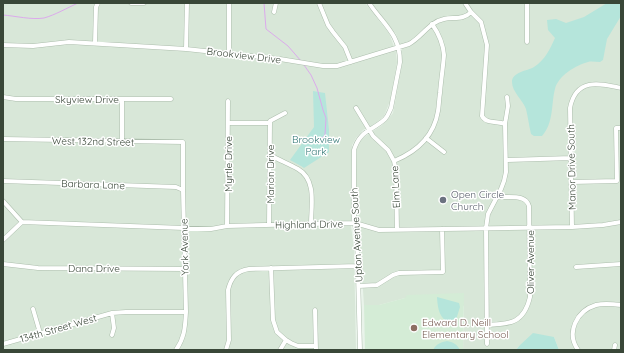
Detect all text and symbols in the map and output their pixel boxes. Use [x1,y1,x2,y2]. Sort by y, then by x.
street label: Brookview Drive [206,44,282,67]
street label: Skyview Drive [55,93,119,106]
street label: Manor Drive South [564,124,579,210]
park label: Brookview Park [292,133,341,158]
street label: West 132nd Street [52,134,135,149]
street label: Myrtle Drive [222,136,235,192]
street label: Marion Drive [264,144,277,203]
street label: Elm Lane [388,165,403,209]
street label: Barbara Lane [61,177,125,192]
street label: Upton Avenue South [348,187,365,282]
place label: Open Circle Church [451,188,505,213]
marker: Open Circle Church [438,195,448,205]
street label: Highland Drive [275,217,344,232]
street label: York Avenue [177,218,191,276]
street label: Oliver Avenue [524,230,537,294]
street label: Dana Drive [68,262,120,275]
street label: 134th Street West [18,311,99,346]
place label: Edward D. Neill Elementary School [422,316,509,341]
marker: Edward D. Neill Elementary School [409,323,419,333]

